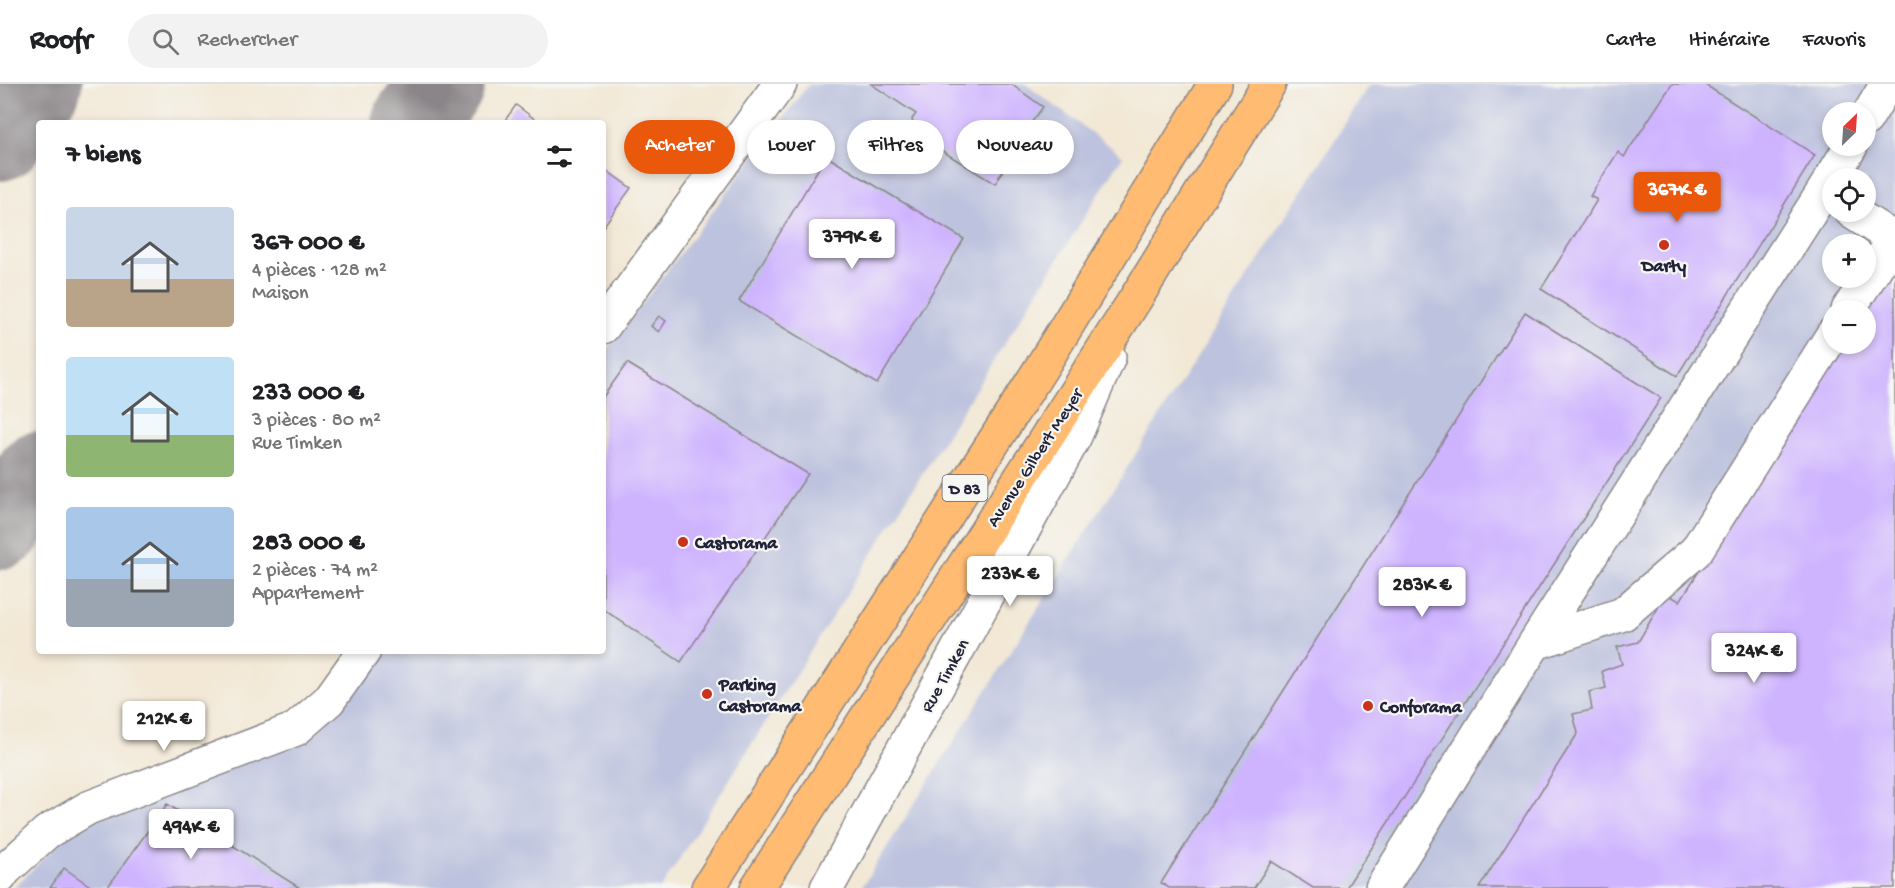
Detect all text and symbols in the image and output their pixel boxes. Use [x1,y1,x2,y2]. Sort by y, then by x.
search box [128,14,548,68]
text: Roofr [30,25,92,58]
icon: search [149,25,182,58]
text: Rechercher [197,28,297,54]
text: Carte [1606,29,1656,54]
text: Itinéraire [1689,29,1770,54]
text: Favoris [1803,29,1865,54]
north arrow [1822,102,1876,156]
map controls [1822,102,1876,354]
chip: Acheter [624,120,735,174]
chip: Louer [747,120,835,174]
chip: Filtres [847,120,944,174]
chip: Nouveau [956,120,1074,174]
icon: filters [543,140,576,173]
text: 7 biens [66,141,140,172]
button: locate [1822,168,1876,222]
pin: 367K € [1628,172,1726,223]
text: 367K € [1648,180,1706,203]
pin: 379K € [803,219,901,270]
text: 379K € [823,227,881,250]
text: 367 000 € [252,229,364,260]
icon: home [114,231,186,303]
button: + [1822,234,1876,288]
marker: Darty [1657,238,1671,252]
place label: Darty [1640,257,1686,278]
text: 4 pièces · 128 m² [252,260,387,283]
text: Maison [252,283,309,306]
button: − [1822,300,1876,354]
text: 233 000 € [252,379,364,410]
icon: home [114,381,186,453]
street label: Avenue Gilbert Meyer [984,384,1090,531]
text: 3 pièces · 80 m² [252,410,381,433]
text: Rue Timken [252,433,342,456]
road number: D 83 [942,475,988,501]
text: 283 000 € [252,529,365,560]
icon: home [114,531,186,603]
place label: Castorama [694,534,778,555]
marker: Castorama [676,535,690,549]
pin: 233K € [961,556,1059,607]
text: 2 pièces · 74 m² [252,560,378,583]
text: 233K € [981,564,1039,587]
pin: 283K € [1373,567,1471,618]
text: 283K € [1393,575,1451,598]
text: Appartement [252,583,362,606]
pin: 324K € [1705,633,1803,684]
street label: Rue Timken [917,635,975,717]
text: 324K € [1725,641,1783,664]
place label: Parking Castorama [718,676,802,718]
marker: Parking Castorama [700,687,714,701]
place label: Conforama [1379,698,1463,719]
marker: Conforama [1361,699,1375,713]
pin: 212K € [115,701,213,752]
text: 212K € [136,709,192,732]
pin: 494K € [142,809,240,860]
text: 494K € [163,817,219,840]

